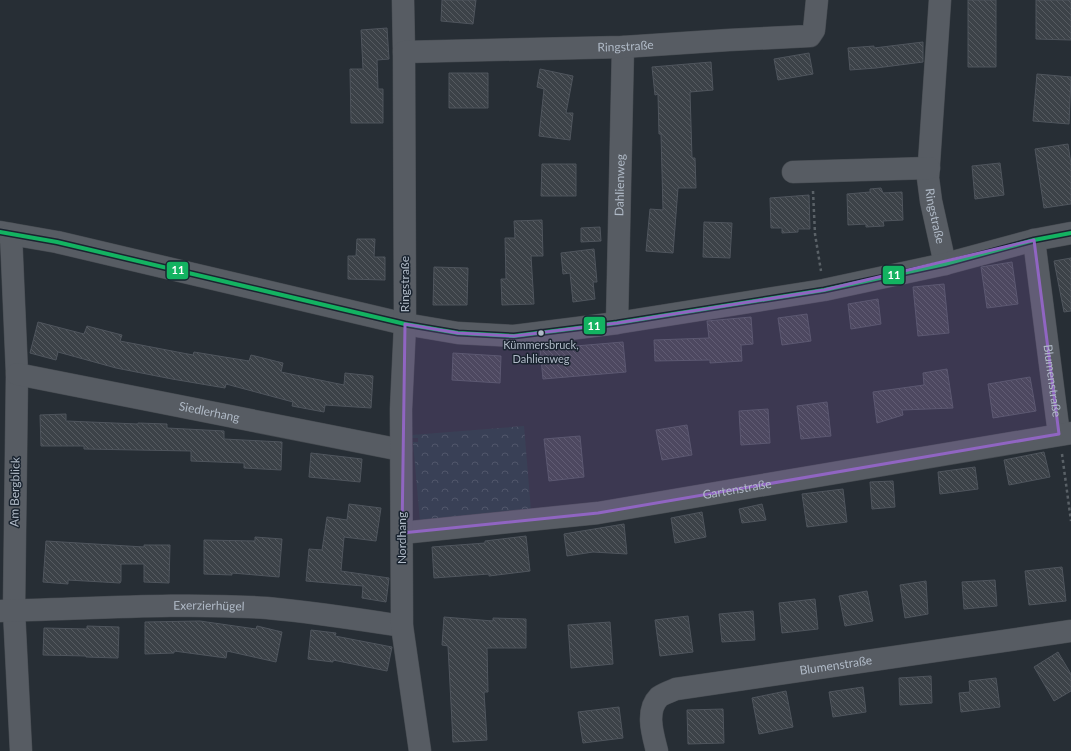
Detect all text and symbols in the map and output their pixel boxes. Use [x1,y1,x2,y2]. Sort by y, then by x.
street label: Ringstraße [597,37,654,55]
street label: Dahlienweg [611,154,628,216]
street label: Ringstraße [922,187,948,245]
street label: Ringstraße [397,256,412,312]
line badge: 11 [166,261,189,280]
text: 11 [172,263,184,276]
line badge: 11 [882,265,905,285]
text: 11 [888,268,900,281]
line badge: 11 [583,316,606,335]
text: 11 [588,319,600,332]
marker: Kümmersbruck, Dahlienweg [536,328,546,338]
place label: Kümmersbruck, Dahlienweg [503,338,579,365]
street label: Blumenstraße [1041,344,1065,418]
street label: Siedlerhang [178,398,241,425]
street label: Am Bergblick [6,456,23,527]
street label: Gartenstraße [701,476,772,502]
street label: Nordhang [394,512,409,564]
street label: Exerzierhügel [173,598,245,614]
street label: Blumenstraße [798,652,873,678]

